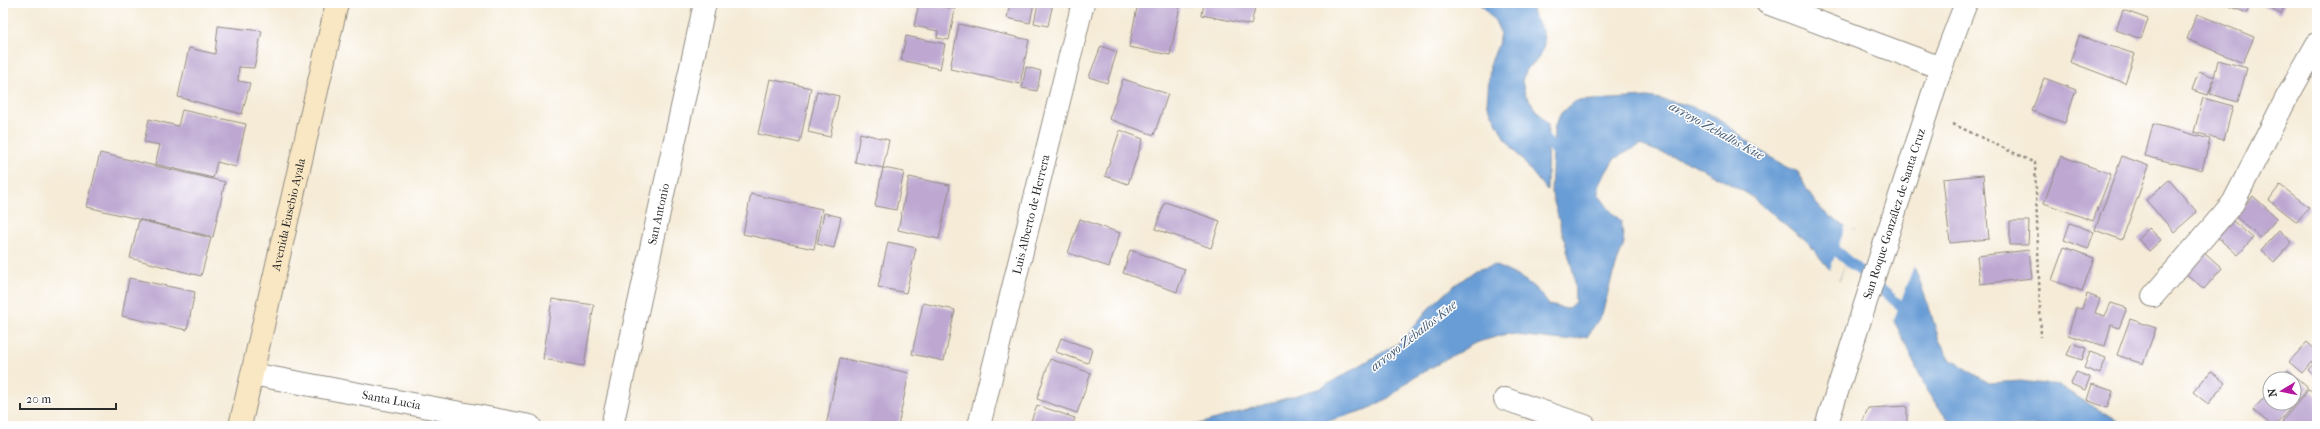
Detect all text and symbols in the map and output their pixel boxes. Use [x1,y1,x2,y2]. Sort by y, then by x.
water label: arroyo Zeballos-Kue [1667,98,1767,163]
street label: San Roque González de Santa Cruz [1860,126,1928,301]
street label: Luis Alberto de Herrera [1010,152,1053,276]
street label: Avenida Eusebio Ayala [269,156,308,273]
street label: San Antonio [645,182,672,246]
water label: arroyo Zeballos-Kue [1367,296,1460,374]
north arrow [2262,371,2302,411]
scale bar [20,385,116,411]
text: N [2265,387,2280,398]
street label: Santa Lucia [361,388,423,413]
text: 20 m [26,392,51,406]

